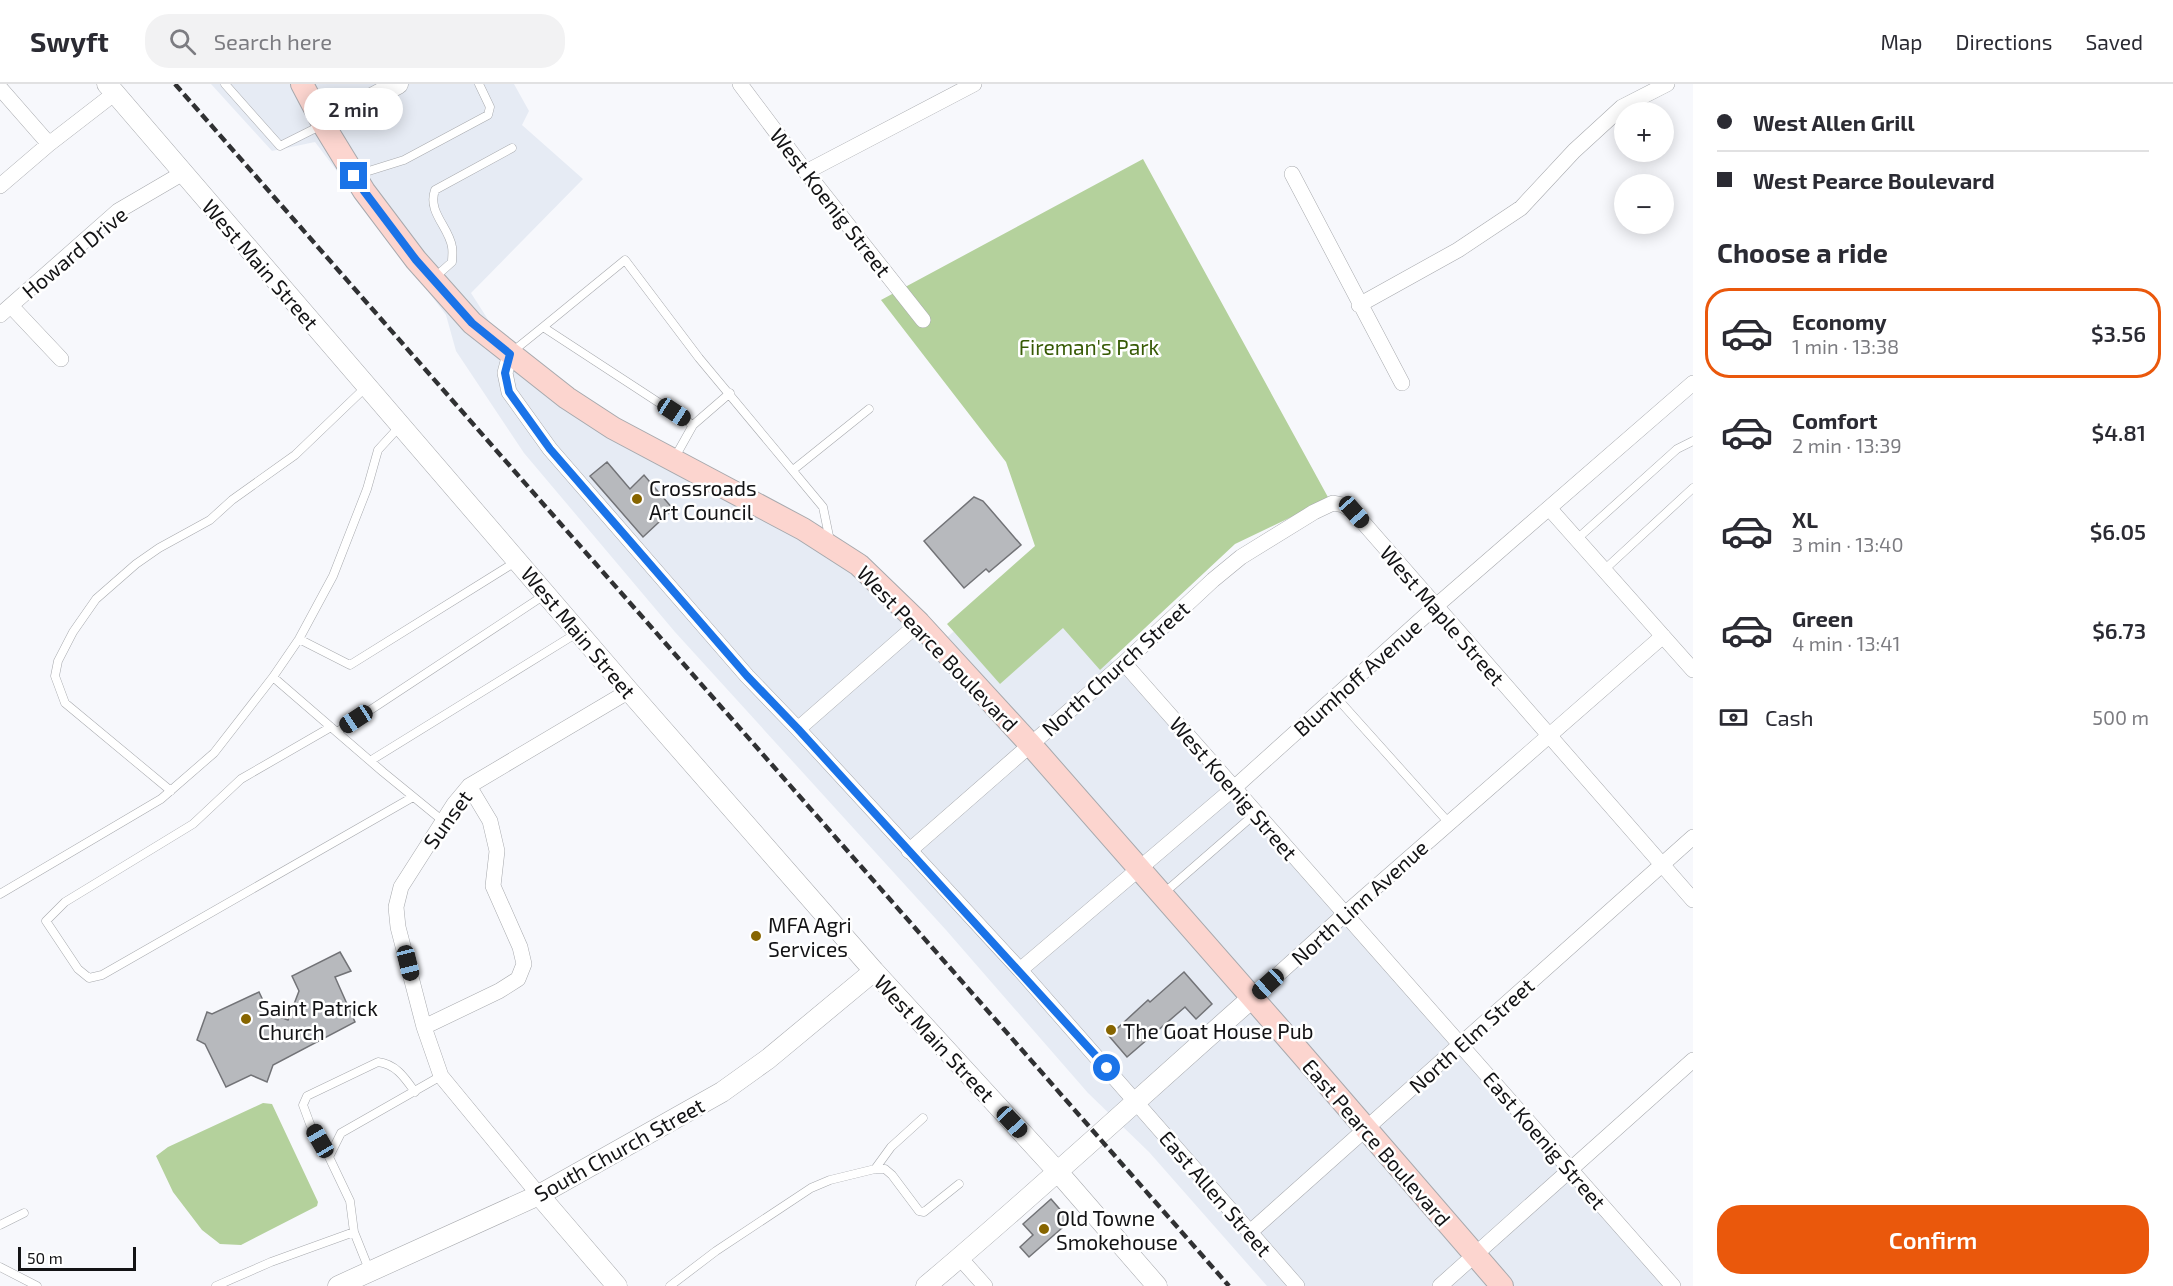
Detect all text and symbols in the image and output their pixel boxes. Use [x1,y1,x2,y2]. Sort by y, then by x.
search box [145,14,565,68]
text: Swyft [30,24,109,58]
icon: search [166,25,199,58]
text: Search here [214,28,332,54]
text: Map [1880,29,1923,54]
text: Directions [1956,29,2052,54]
text: Saved [2085,29,2143,54]
callout: 2 min [304,89,404,131]
text: 2 min [328,97,379,121]
map controls [1614,102,1674,234]
button: + [1614,102,1674,162]
text: West Allen Grill [1753,109,1915,135]
street label: West Koenig Street [765,123,897,281]
route end [340,162,367,189]
text: West Pearce Boulevard [1753,167,1995,193]
button: − [1614,174,1674,234]
street label: West Main Street [198,194,324,334]
street label: Howard Drive [16,201,132,303]
text: Choose a ride [1717,236,1888,268]
icon: car [1720,306,1774,360]
text: Economy [1792,308,1887,334]
text: $3.56 [2091,320,2146,346]
park label: Fireman's Park [1019,334,1160,359]
text: 1 min · 13:38 [1792,334,1899,358]
car [654,395,694,429]
icon: car [1720,405,1774,459]
text: Comfort [1792,407,1877,433]
text: $4.81 [2092,419,2146,445]
text: 2 min · 13:39 [1792,433,1902,457]
place label: Crossroads Art Council [649,475,757,524]
marker: Crossroads Art Council [630,492,644,506]
car [1335,493,1373,531]
icon: car [1720,504,1774,558]
text: XL [1792,506,1818,532]
text: $6.05 [2090,518,2146,544]
text: 3 min · 13:40 [1792,532,1903,556]
street label: West Maple Street [1376,540,1510,690]
street label: West Pearce Boulevard [852,560,1024,736]
street label: West Main Street [517,561,641,703]
street label: North Church Street [1036,595,1194,741]
icon: car [1720,603,1774,657]
text: Green [1792,605,1854,631]
street label: Blumhoff Avenue [1288,613,1426,741]
text: $6.73 [2092,617,2146,643]
text: 4 min · 13:41 [1792,631,1901,655]
icon: cash [1717,701,1750,734]
car [336,702,376,736]
text: Cash [1765,704,1814,730]
text: 500 m [2092,705,2149,729]
street label: West Koenig Street [1165,711,1303,865]
street label: Sunset [418,785,476,853]
street label: North Linn Avenue [1286,834,1432,970]
place label: MFA Agri Services [768,912,852,961]
marker: MFA Agri Services [749,929,763,943]
car [395,943,421,983]
car [1249,965,1287,1003]
street label: West Main Street [870,969,1000,1107]
street label: North Elm Street [1403,972,1539,1098]
place label: Saint Patrick Church [258,995,378,1044]
marker: Saint Patrick Church [239,1012,253,1026]
place label: The Goat House Pub [1123,1018,1314,1043]
marker: The Goat House Pub [1104,1023,1118,1037]
street label: East Pearce Boulevard [1298,1053,1456,1231]
route start [1093,1054,1120,1081]
street label: East Koenig Street [1478,1066,1612,1214]
street label: South Church Street [530,1092,708,1206]
car [993,1103,1031,1141]
car [303,1121,337,1161]
street label: East Allen Street [1155,1125,1277,1261]
place label: Old Towne Smokehouse [1056,1205,1178,1254]
button: Confirm [1717,1205,2149,1274]
marker: Old Towne Smokehouse [1037,1222,1051,1236]
scale bar [18,1244,136,1272]
text: 50 m [27,1248,63,1267]

